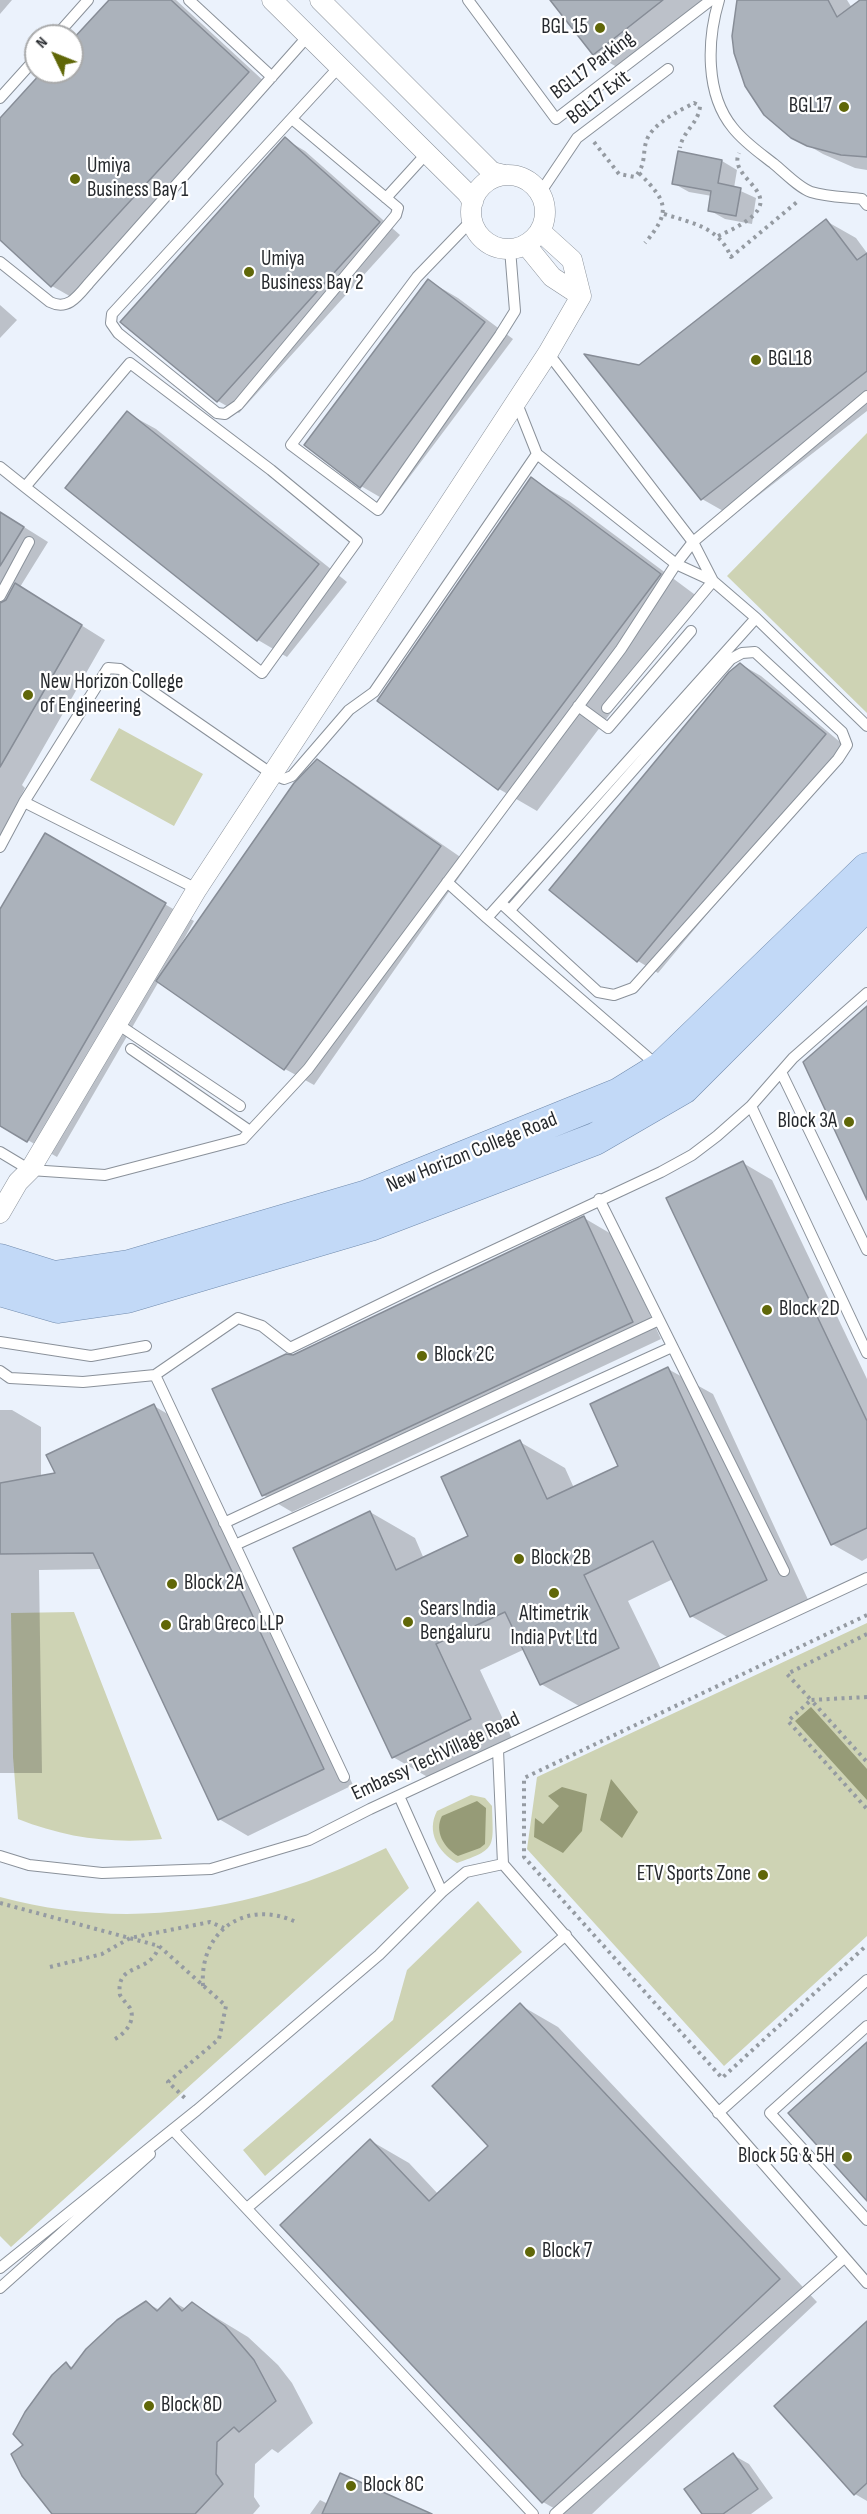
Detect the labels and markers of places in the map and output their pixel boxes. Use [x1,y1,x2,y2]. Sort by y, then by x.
place label: BGL 15 [541,15,588,41]
marker: BGL 15 [593,21,607,35]
place label: BGL17 [789,94,832,120]
marker: BGL17 [837,100,851,114]
place label: Umiya Business Bay 1 [87,154,188,204]
marker: Umiya Business Bay 1 [68,172,82,186]
place label: Umiya Business Bay 2 [261,247,364,297]
marker: Umiya Business Bay 2 [242,265,256,279]
place label: BGL18 [768,347,812,373]
marker: BGL18 [749,353,763,367]
place label: New Horizon College of Engineering [40,670,184,720]
marker: New Horizon College of Engineering [21,688,35,702]
place label: Block 3A [777,1109,837,1135]
marker: Block 3A [842,1115,856,1129]
place label: Block 2D [779,1297,840,1323]
marker: Block 2D [760,1303,774,1317]
place label: Block 2C [434,1343,495,1369]
marker: Block 2C [415,1349,429,1363]
place label: Block 2B [531,1546,591,1572]
marker: Block 2B [512,1552,526,1566]
place label: Block 2A [184,1571,243,1597]
marker: Block 2A [165,1577,179,1591]
marker: Altimetrik India Pvt Ltd [547,1586,561,1600]
place label: Sears India Bengaluru [420,1597,496,1647]
place label: Altimetrik India Pvt Ltd [511,1602,597,1652]
place label: Grab Greco LLP [178,1612,284,1638]
marker: Sears India Bengaluru [401,1615,415,1629]
marker: Grab Greco LLP [159,1618,173,1632]
place label: ETV Sports Zone [637,1862,751,1888]
marker: ETV Sports Zone [756,1868,770,1882]
place label: Block 5G & 5H [738,2144,835,2170]
marker: Block 5G & 5H [840,2150,854,2164]
place label: Block 7 [542,2239,592,2265]
marker: Block 7 [523,2245,537,2259]
place label: Block 8D [161,2393,222,2419]
marker: Block 8D [142,2399,156,2413]
place label: Block 8C [363,2473,424,2499]
marker: Block 8C [344,2479,358,2493]

